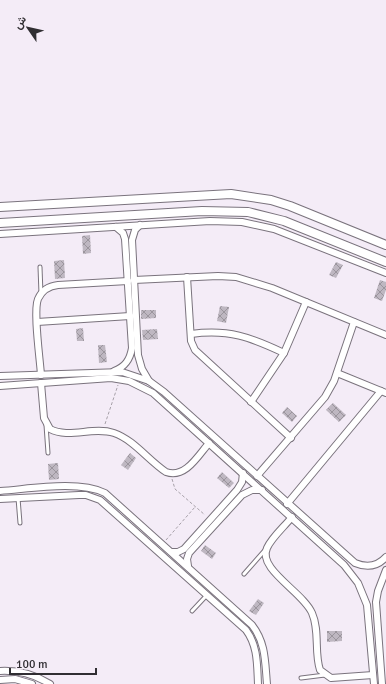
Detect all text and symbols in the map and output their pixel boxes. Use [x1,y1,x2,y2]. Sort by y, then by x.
north arrow [8,8,48,48]
text: ش [11,14,29,32]
scale bar [10,650,96,676]
text: 100 m [16,657,48,672]

